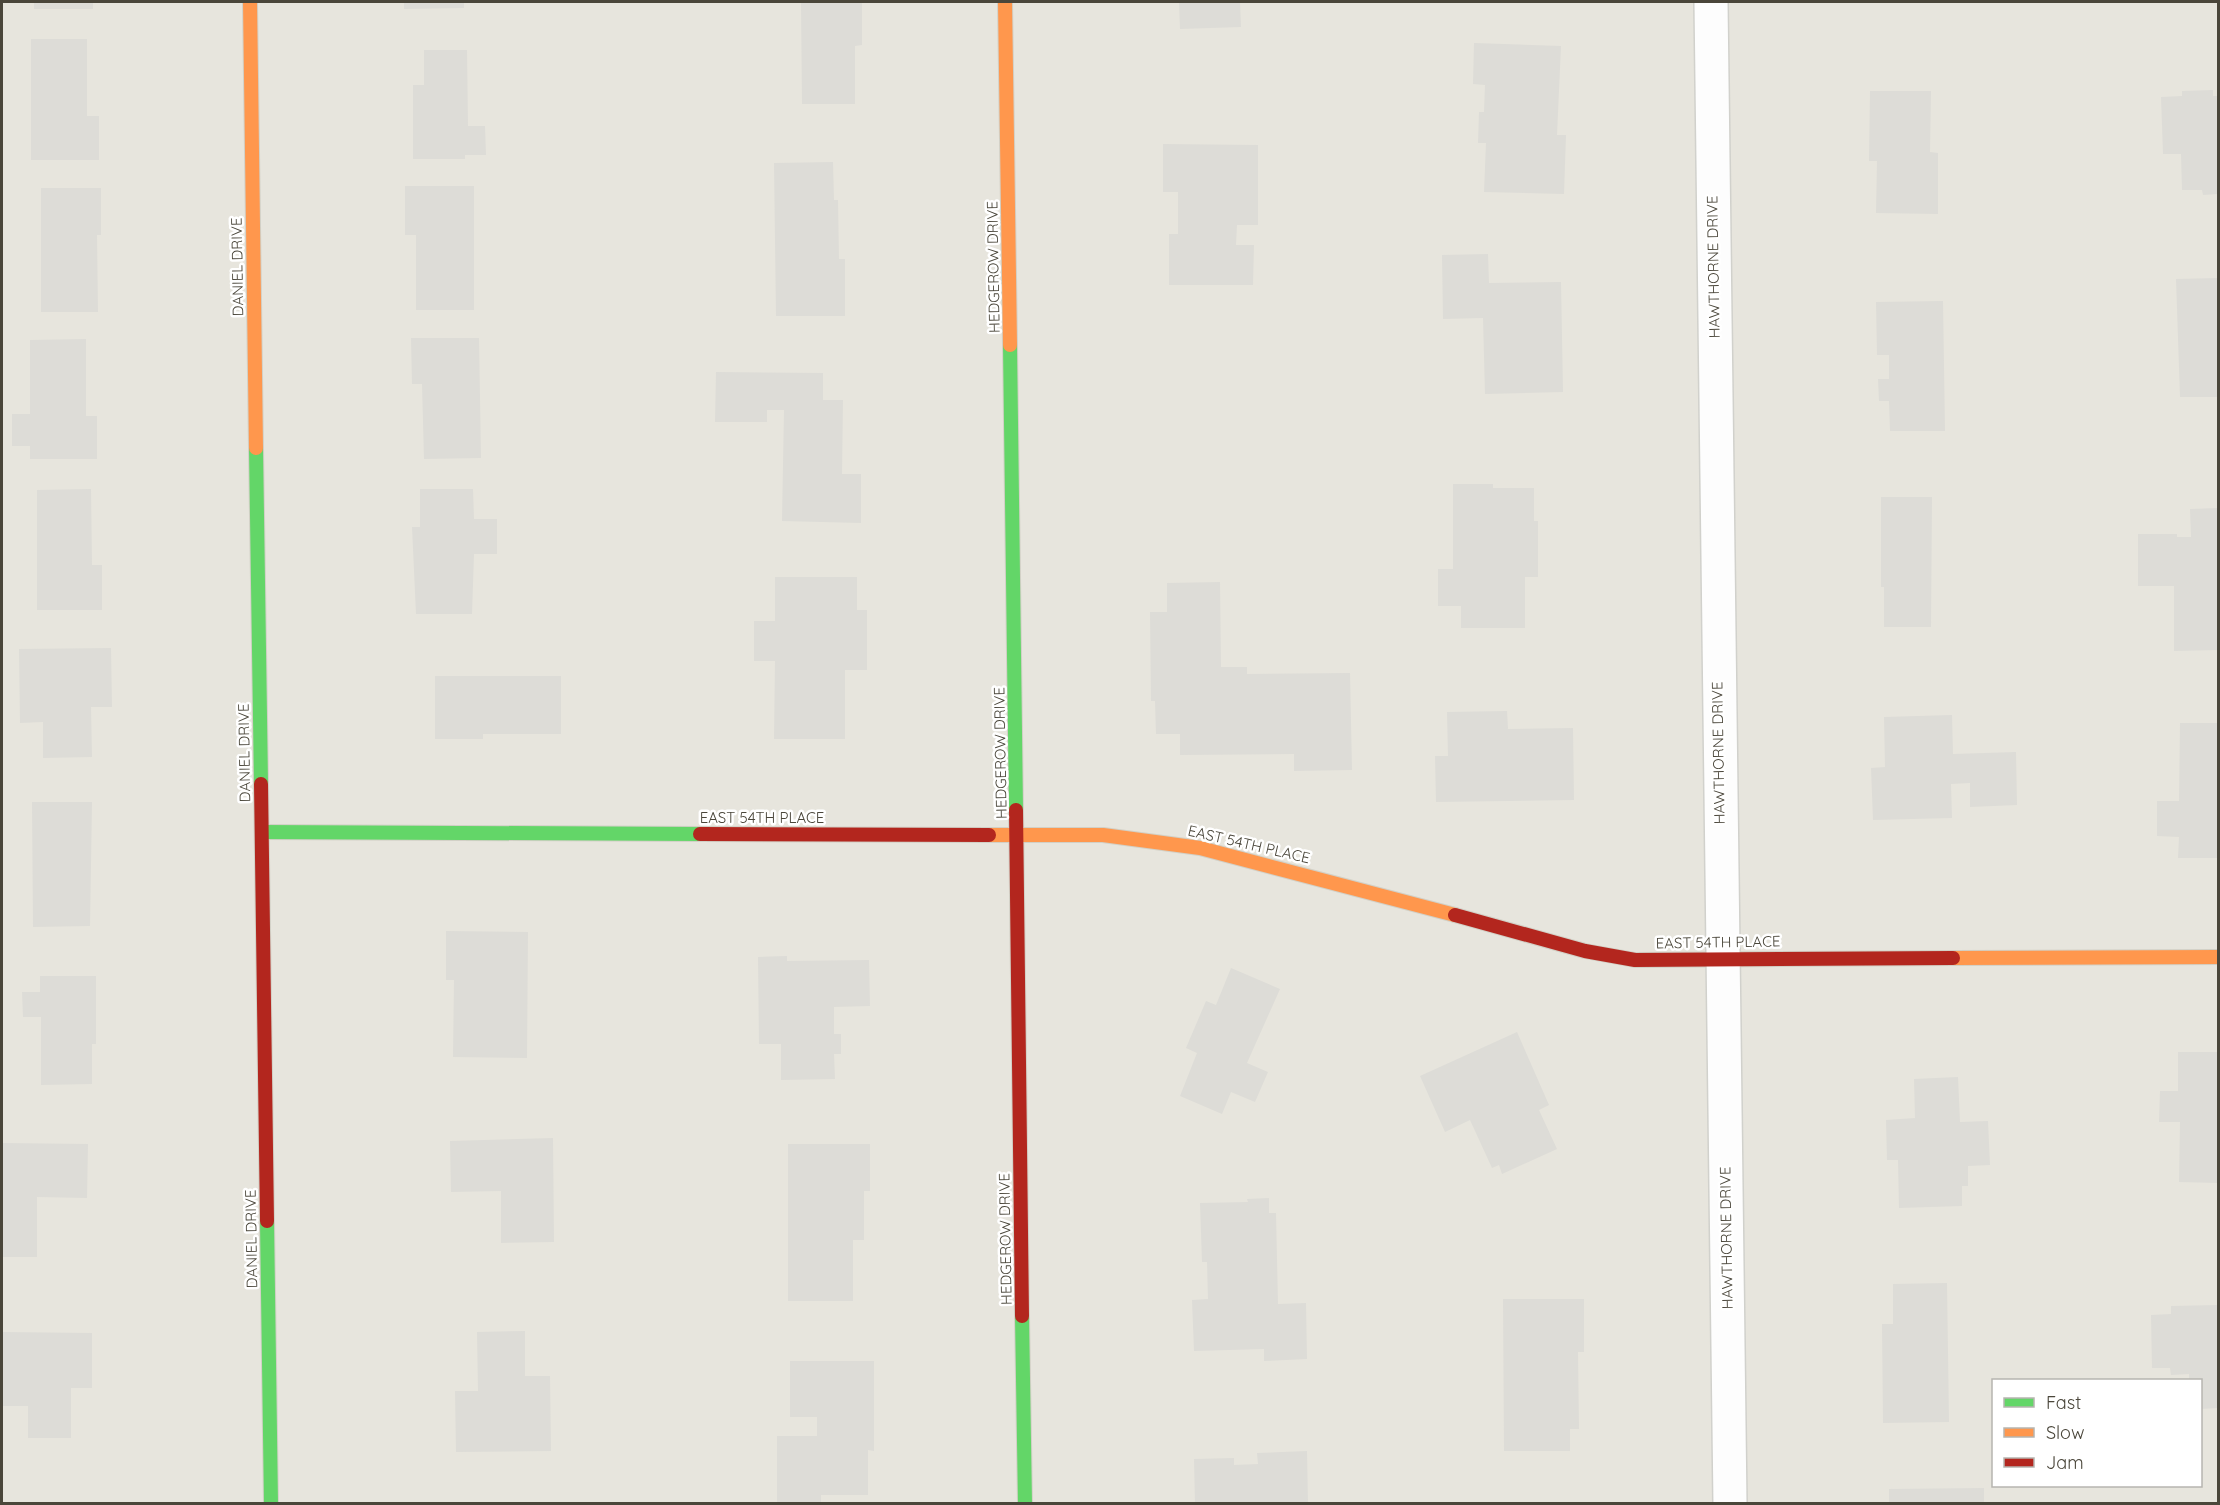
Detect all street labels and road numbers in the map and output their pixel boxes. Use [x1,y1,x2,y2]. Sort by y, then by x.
street label: HAWTHORNE DRIVE [1702,195,1724,339]
street label: HEDGEROW DRIVE [982,201,1004,333]
street label: DANIEL DRIVE [227,217,247,317]
street label: HAWTHORNE DRIVE [1707,681,1729,825]
street label: HEDGEROW DRIVE [989,687,1011,819]
street label: DANIEL DRIVE [234,703,254,803]
street label: EAST 54TH PLACE [700,808,824,827]
street label: EAST 54TH PLACE [1186,821,1312,867]
street label: EAST 54TH PLACE [1655,931,1781,953]
street label: HAWTHORNE DRIVE [1715,1166,1737,1310]
street label: HEDGEROW DRIVE [994,1173,1016,1305]
street label: DANIEL DRIVE [241,1189,261,1289]

